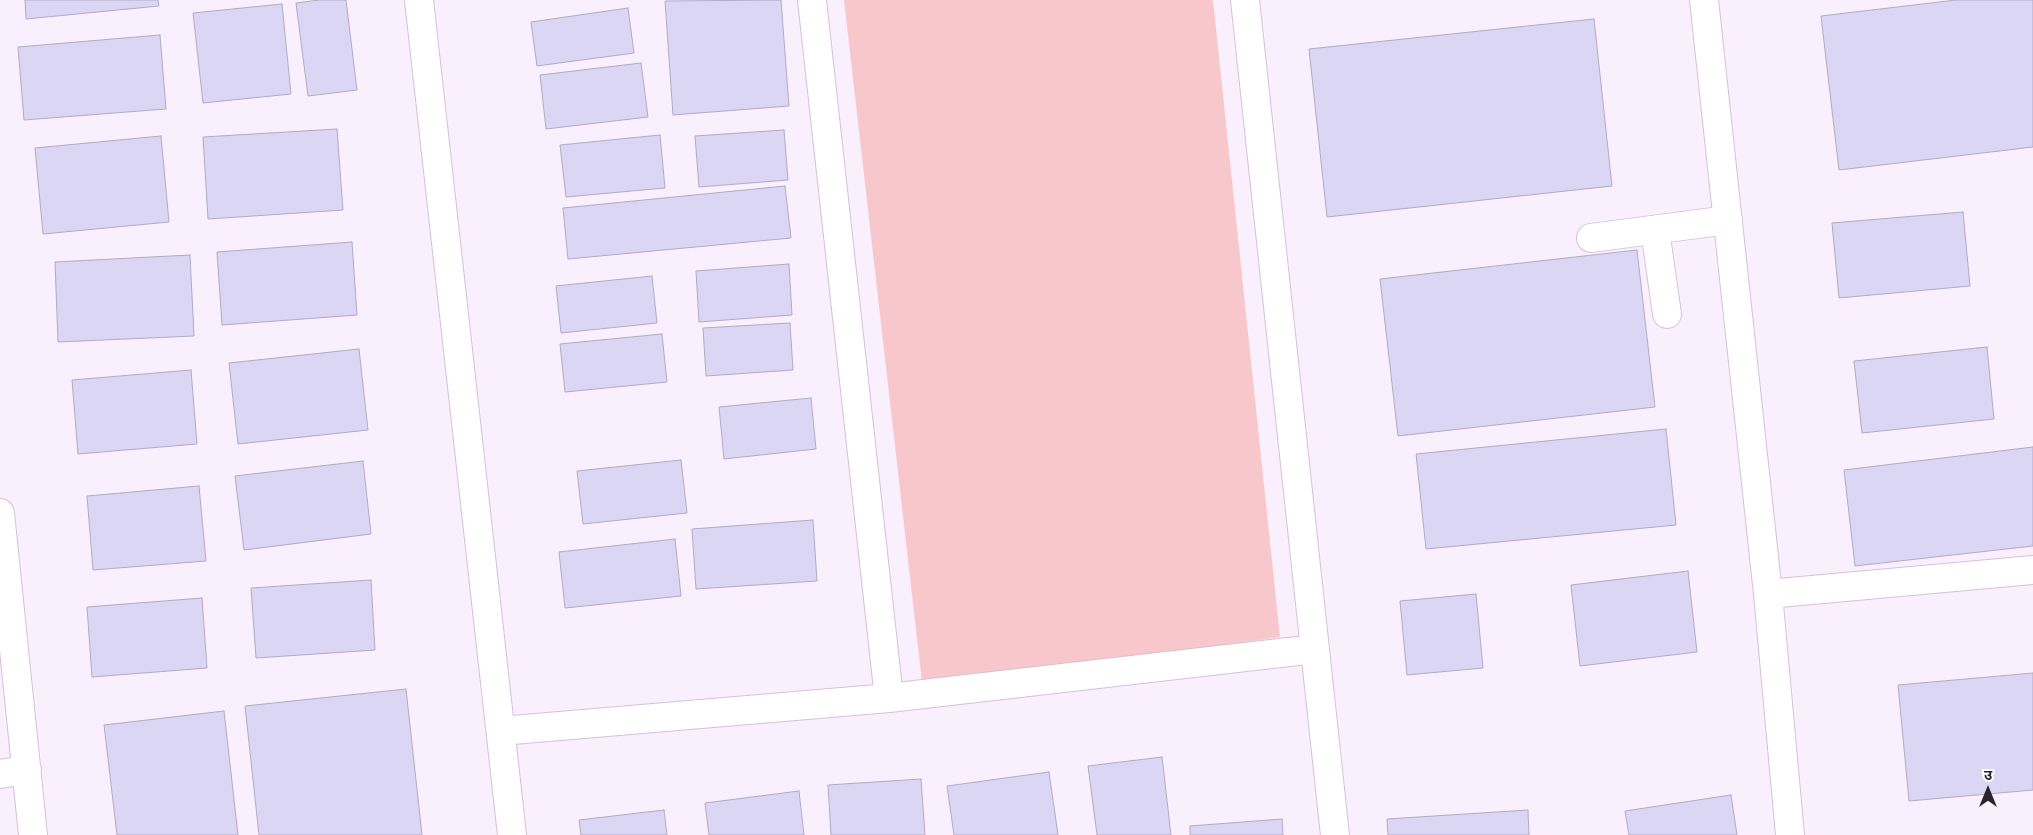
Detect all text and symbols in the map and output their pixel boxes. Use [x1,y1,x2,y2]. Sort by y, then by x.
north arrow [1963,765,2013,815]
text: उ [1984,767,1992,783]

